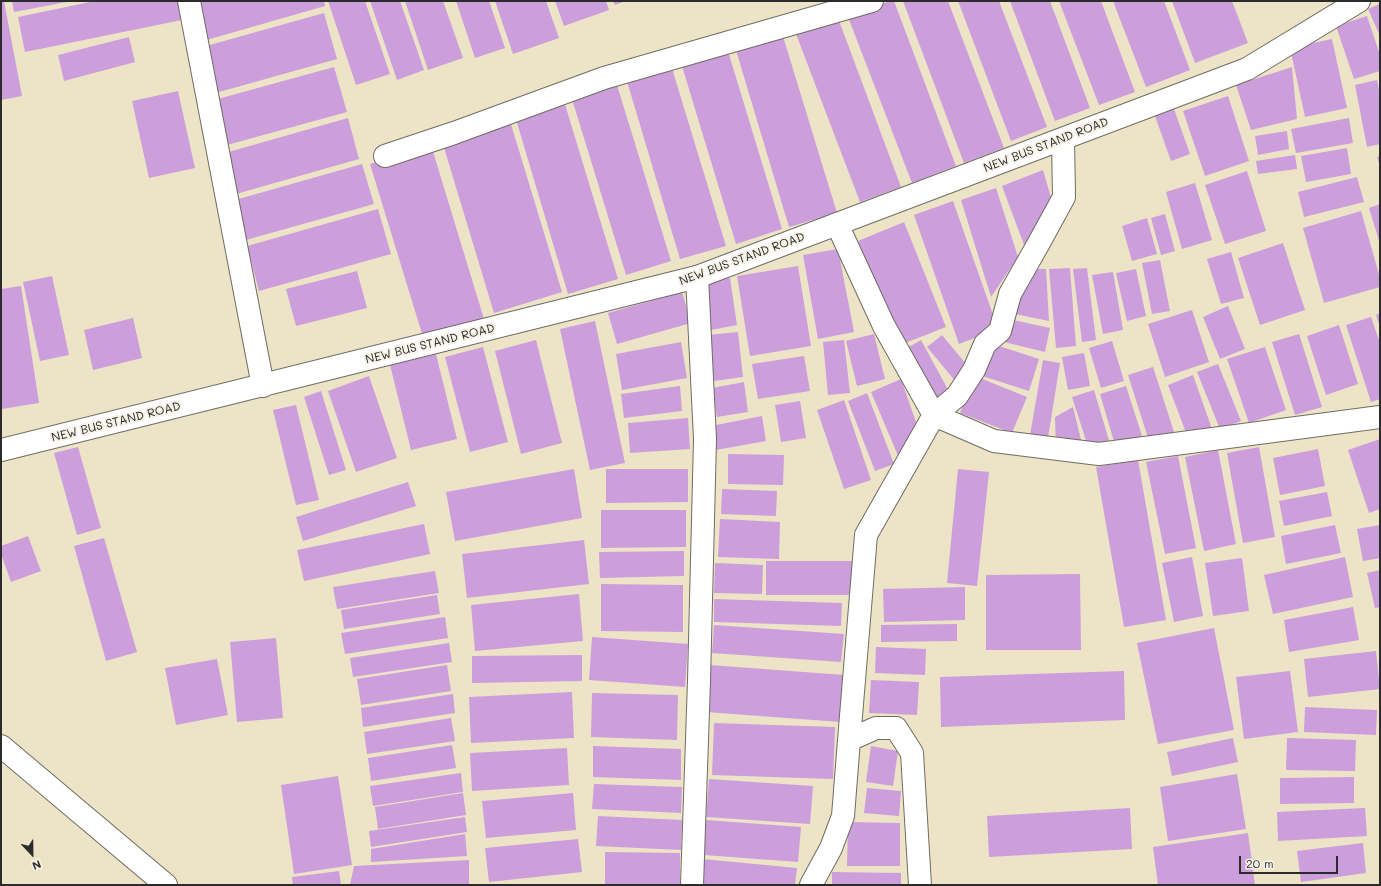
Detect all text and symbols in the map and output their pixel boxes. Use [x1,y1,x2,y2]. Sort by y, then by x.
street label: NEW BUS STAND ROAD [982,115,1110,175]
street label: NEW BUS STAND ROAD [677,230,807,288]
street label: NEW BUS STAND ROAD [364,321,496,367]
street label: NEW BUS STAND ROAD [50,399,182,445]
north arrow [12,834,52,874]
scale bar [1241,848,1340,874]
text: 20 m [1246,855,1274,871]
text: N [30,857,43,874]

